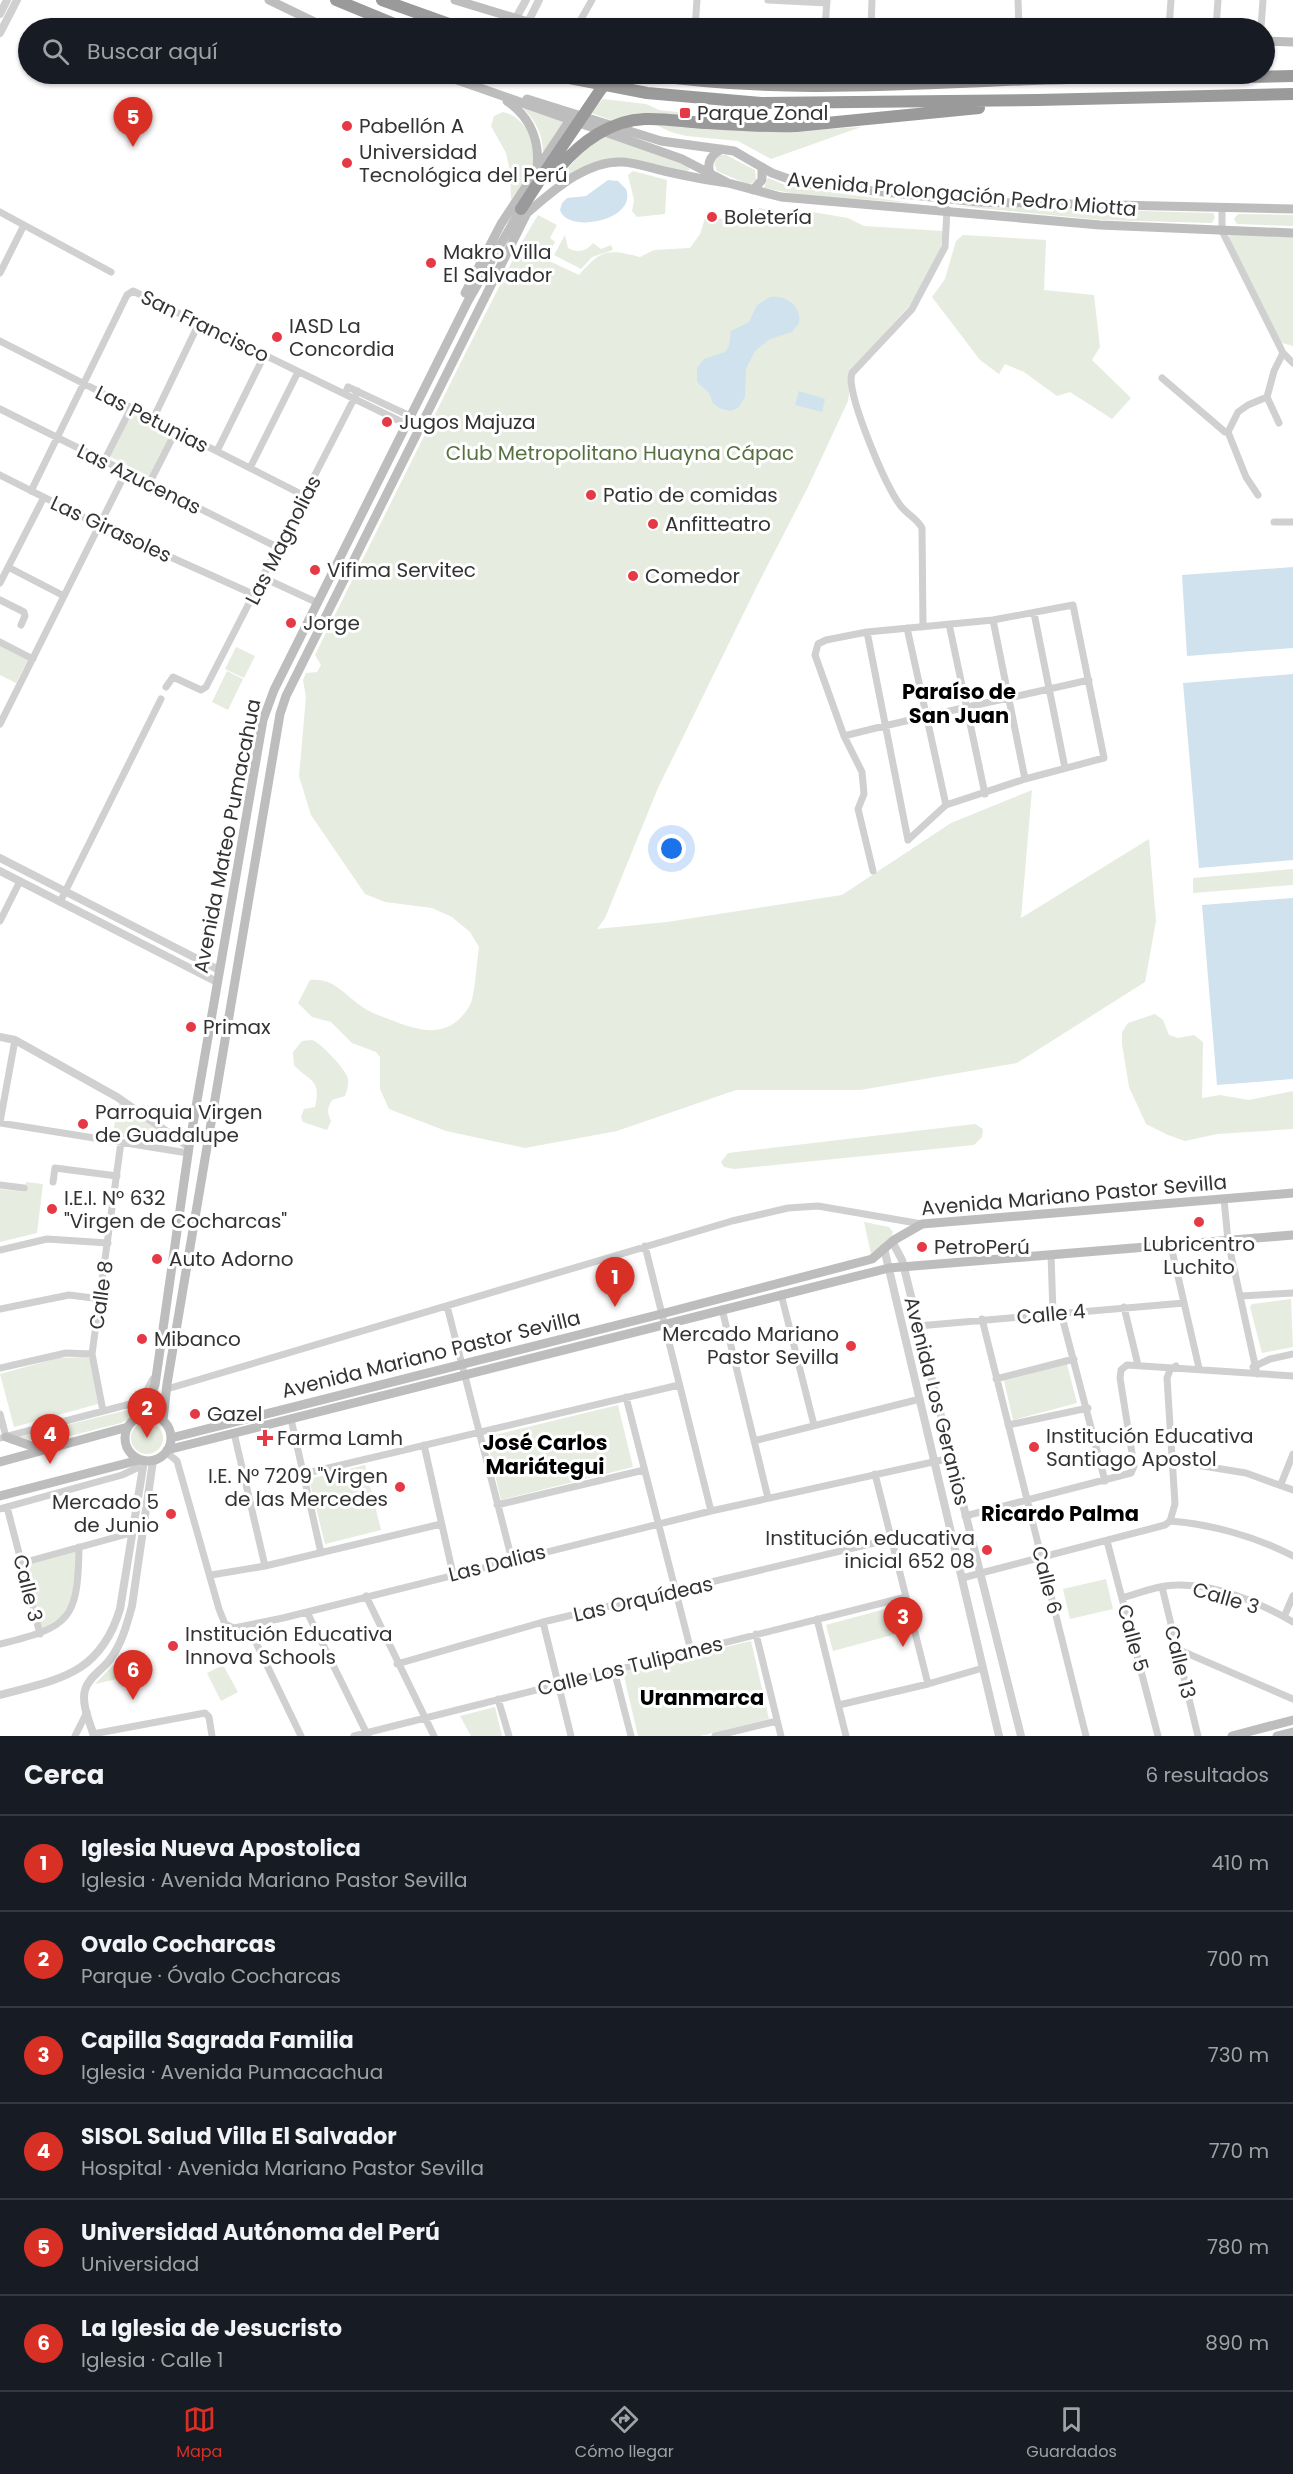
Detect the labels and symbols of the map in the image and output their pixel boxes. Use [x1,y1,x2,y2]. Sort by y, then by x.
pin: 5 [114,98,152,147]
place label: Parque Zonal [697,99,828,127]
marker: Parque Zonal [678,106,692,120]
place label: Pabellón A [359,112,464,140]
marker: Pabellón A [340,119,354,133]
place label: Universidad Tecnológica del Perú [359,138,568,189]
marker: Universidad Tecnológica del Perú [340,156,354,170]
street label: Avenida Prolongación Pedro Miotta [786,165,1138,223]
place label: Boletería [724,203,812,231]
marker: Boletería [705,210,719,224]
place label: Makro Villa El Salvador [443,238,552,289]
marker: Makro Villa El Salvador [424,256,438,270]
street label: San Francisco [136,283,274,369]
place label: IASD La Concordia [289,312,394,363]
marker: IASD La Concordia [270,330,284,344]
street label: Las Petunias [91,378,213,460]
place label: Jugos Majuza [399,408,536,436]
marker: Jugos Majuza [380,415,394,429]
street label: Las Azucenas [72,437,206,521]
park label: Club Metropolitano Huayna Cápac [446,439,794,467]
street label: Las Magnolias [238,471,328,609]
place label: Patio de comidas [603,481,778,509]
marker: Patio de comidas [584,488,598,502]
street label: Las Girasoles [46,489,176,569]
place label: Anfitteatro [665,510,771,538]
marker: Anfitteatro [646,517,660,531]
place label: Vifima Servitec [327,556,476,584]
place label: Comedor [645,562,740,590]
marker: Vifima Servitec [308,563,322,577]
marker: Comedor [626,569,640,583]
place label: Jorge [303,609,360,637]
marker: Jorge [284,616,298,630]
district label: Paraíso de San Juan [902,677,1016,730]
street label: Avenida Mateo Pumacahua [187,696,267,976]
your location [657,834,686,863]
place label: Primax [203,1013,271,1041]
marker: Primax [184,1020,198,1034]
place label: Parroquia Virgen de Guadalupe [95,1098,263,1149]
marker: Parroquia Virgen de Guadalupe [76,1117,90,1131]
street label: Avenida Mariano Pastor Sevilla [920,1168,1228,1222]
place label: I.E.I. N° 632 "Virgen de Cocharcas" [64,1184,287,1235]
marker: I.E.I. N° 632 "Virgen de Cocharcas" [45,1202,59,1216]
marker: Lubricentro Luchito [1192,1215,1206,1229]
place label: Lubricentro Luchito [1143,1230,1255,1281]
place label: PetroPerú [934,1233,1030,1261]
marker: PetroPerú [915,1240,929,1254]
place label: Auto Adorno [169,1245,294,1273]
marker: Auto Adorno [150,1252,164,1266]
pin: 1 [596,1258,634,1307]
street label: Calle 8 [82,1259,120,1331]
street label: Avenida Los Geranios [897,1294,977,1508]
street label: Calle 4 [1015,1297,1087,1331]
street label: Avenida Mariano Pastor Sevilla [279,1303,583,1405]
place label: Mercado Mariano Pastor Sevilla [662,1320,839,1371]
place label: Mibanco [154,1325,241,1353]
marker: Mibanco [135,1332,149,1346]
marker: Mercado Mariano Pastor Sevilla [844,1339,858,1353]
pin: 2 [128,1388,166,1438]
place label: Gazel [207,1400,263,1428]
marker: Gazel [188,1407,202,1421]
pin: 4 [31,1414,70,1464]
place label: Institución Educativa Santiago Apostol [1046,1422,1254,1473]
place label: Farma Lamh [277,1424,403,1452]
district label: José Carlos Mariátegui [482,1428,608,1481]
marker: Farma Lamh [258,1431,272,1445]
marker: Institución Educativa Santiago Apostol [1027,1440,1041,1454]
place label: I.E. N° 7209 "Virgen de las Mercedes [208,1462,388,1513]
marker: I.E. N° 7209 "Virgen de las Mercedes [393,1480,407,1494]
place label: Mercado 5 de Junio [52,1488,159,1539]
district label: Ricardo Palma [981,1499,1139,1528]
marker: Mercado 5 de Junio [164,1507,178,1521]
place label: Institución educativa inicial 652 08 [765,1524,975,1575]
street label: Las Dalias [445,1537,549,1589]
marker: Institución educativa inicial 652 08 [980,1543,994,1557]
street label: Calle 6 [1025,1543,1069,1617]
street label: Calle 3 [6,1551,50,1625]
street label: Las Orquídeas [571,1569,715,1629]
street label: Calle 3 [1189,1575,1263,1621]
pin: 3 [884,1598,922,1647]
street label: Calle 5 [1111,1601,1155,1675]
place label: Institución Educativa Innova Schools [185,1620,393,1671]
street label: Calle 13 [1157,1622,1203,1702]
street label: Calle Los Tulipanes [534,1629,726,1703]
marker: Institución Educativa Innova Schools [166,1639,180,1653]
pin: 6 [114,1650,152,1700]
district label: Uranmarca [640,1683,764,1712]

